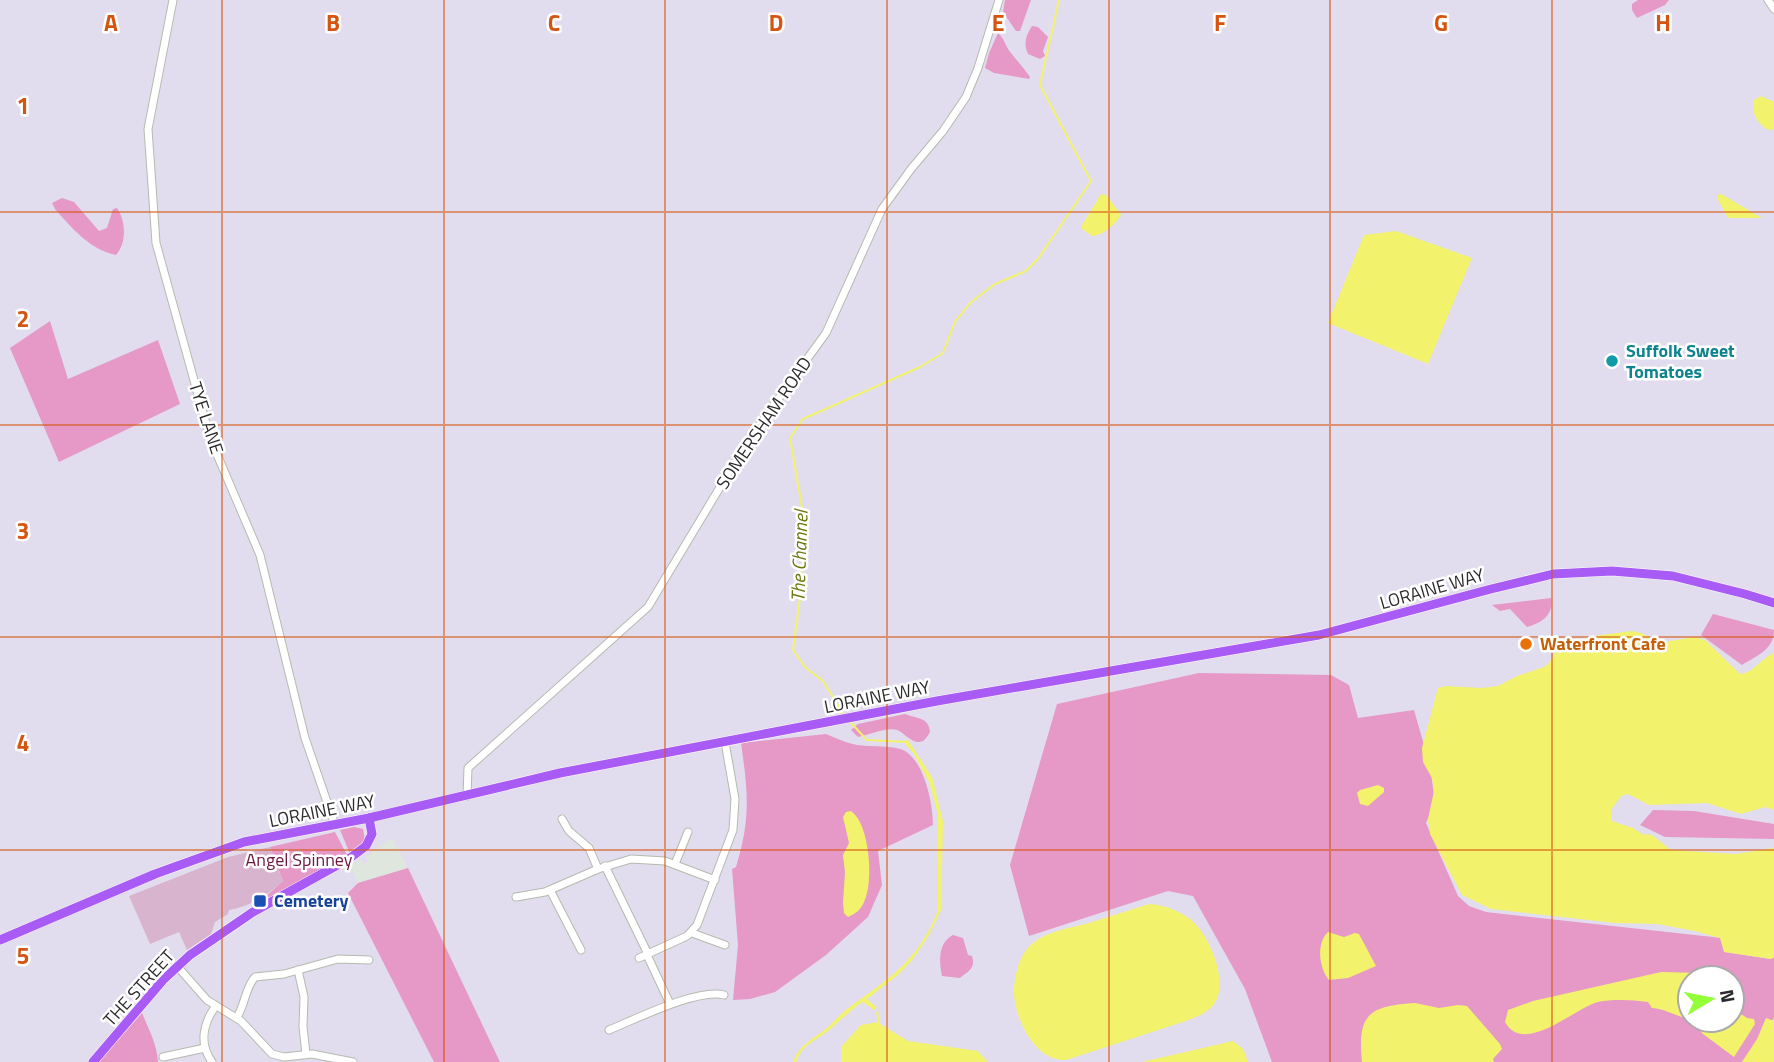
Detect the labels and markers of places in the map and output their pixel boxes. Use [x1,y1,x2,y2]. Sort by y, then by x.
place label: Suffolk Sweet Tomatoes [1626,337,1735,385]
marker: Suffolk Sweet Tomatoes [1604,353,1620,369]
place label: Waterfront Cafe [1540,630,1666,657]
marker: Waterfront Cafe [1518,636,1534,652]
place label: Cemetery [274,887,349,914]
marker: Cemetery [252,893,268,909]

